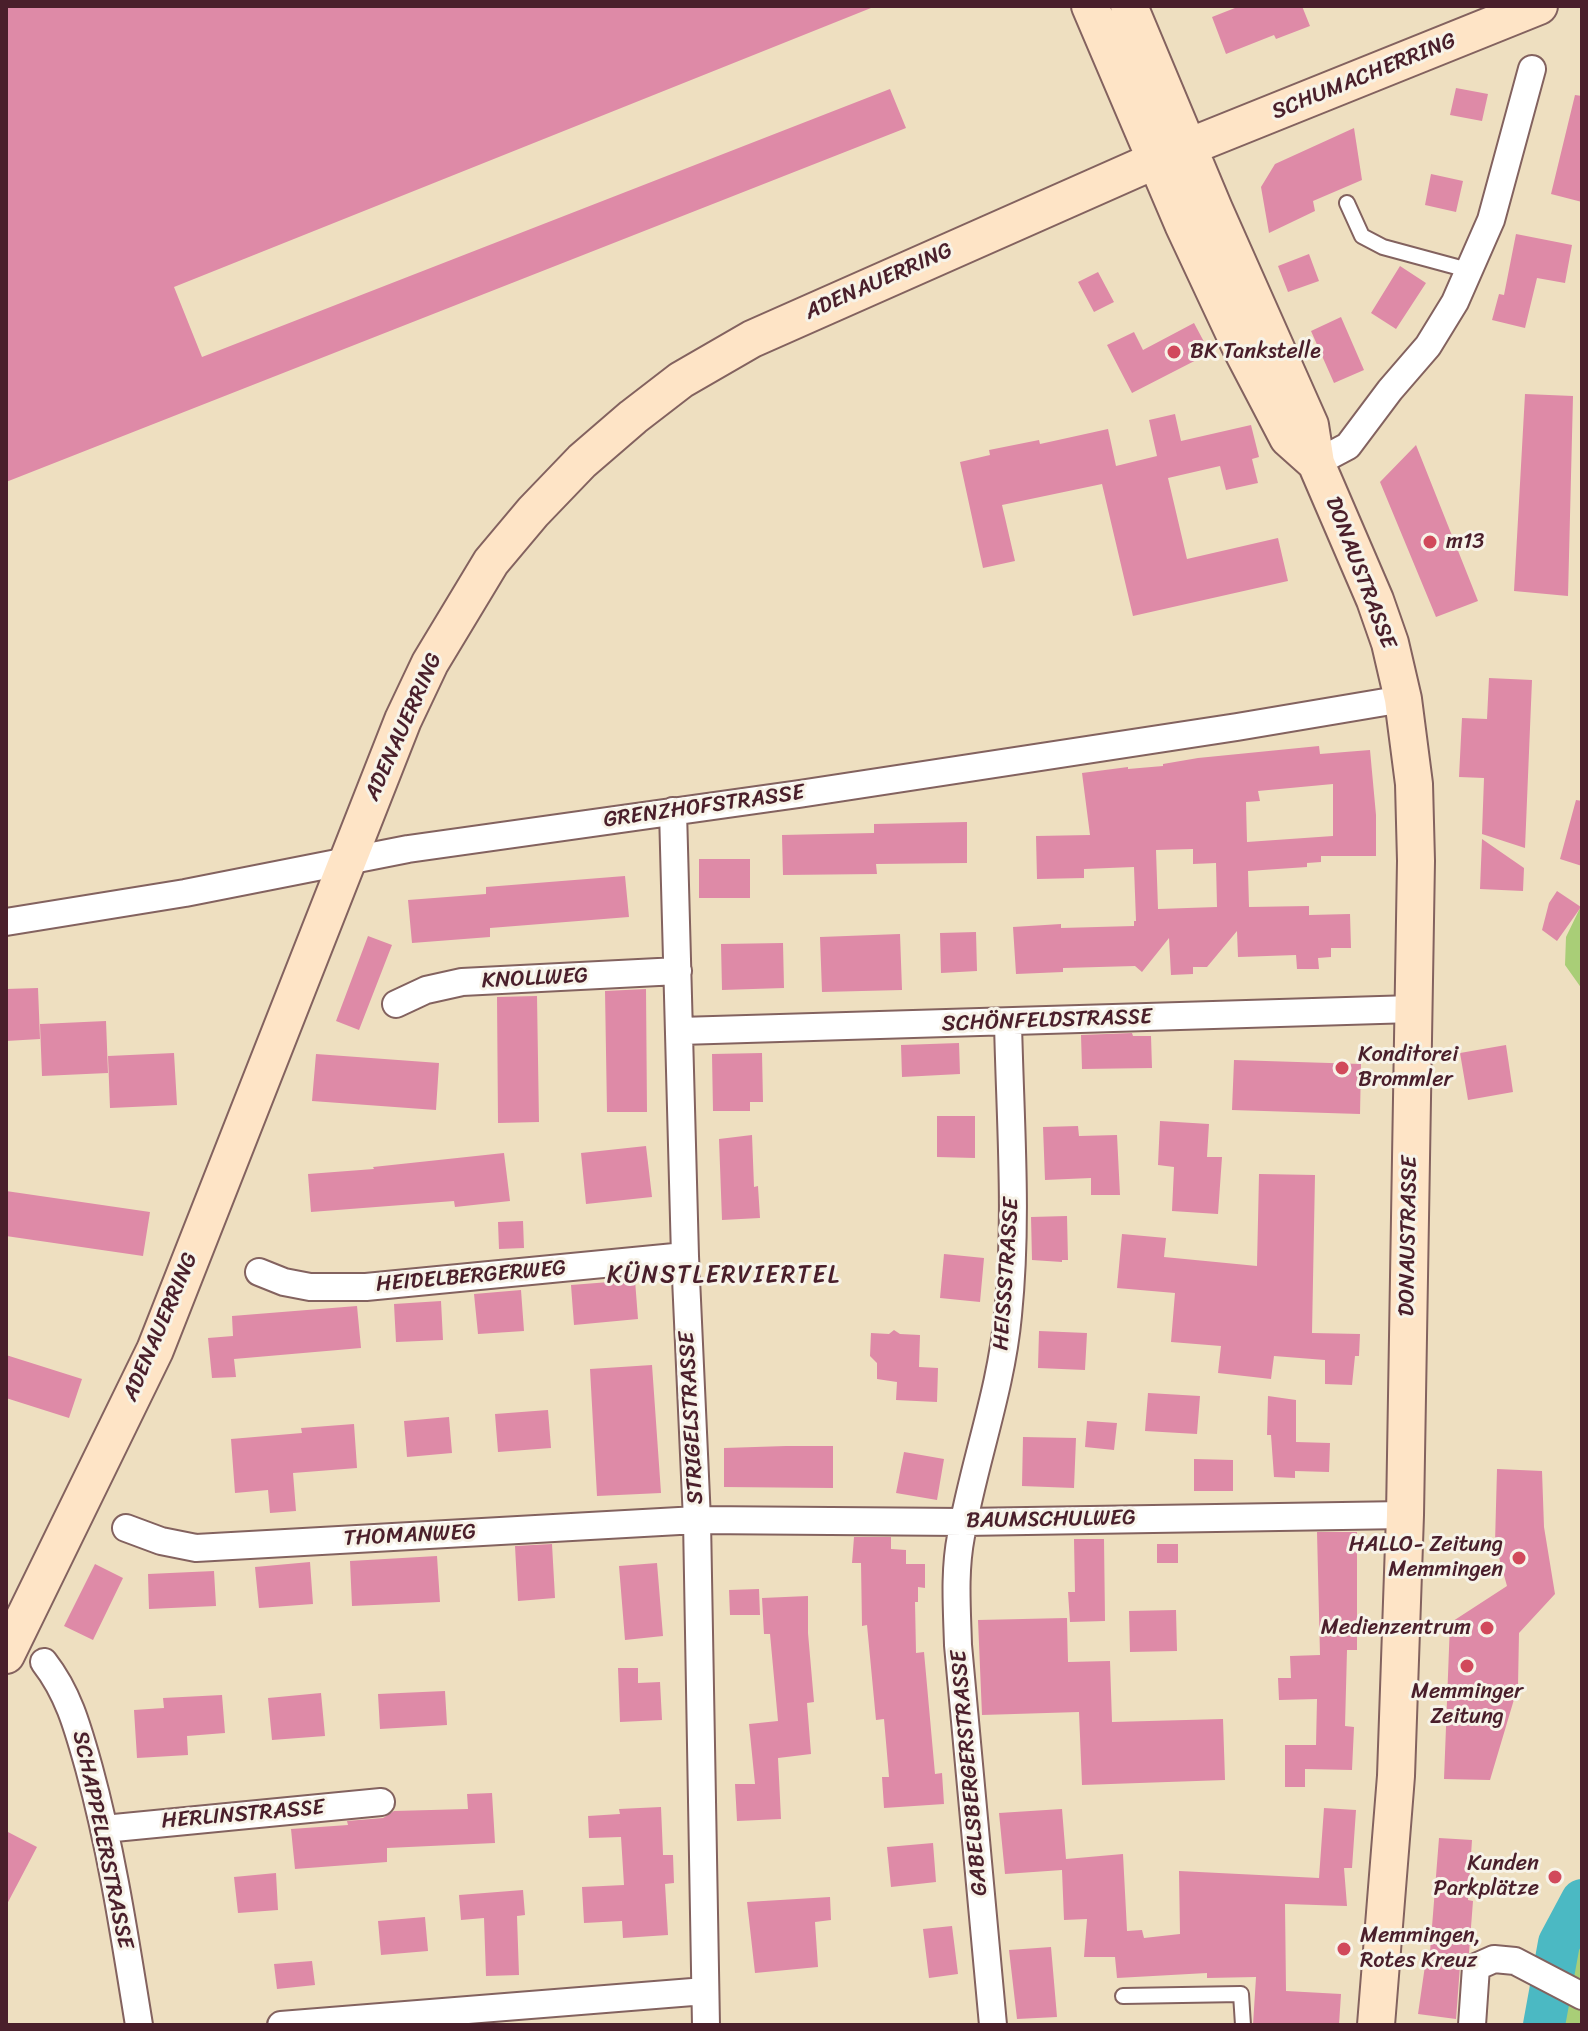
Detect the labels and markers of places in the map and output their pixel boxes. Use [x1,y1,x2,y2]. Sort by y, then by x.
place label: BK Tankstelle [1190,339,1321,365]
marker: BK Tankstelle [1165,343,1183,361]
place label: m13 [1446,529,1484,555]
marker: m13 [1421,533,1439,551]
place label: Konditorei Brommler [1358,1042,1458,1094]
marker: Konditorei Brommler [1333,1059,1351,1077]
place label: HALLO- Zeitung Memmingen [1349,1532,1503,1584]
marker: HALLO- Zeitung Memmingen [1510,1549,1528,1567]
place label: Medienzentrum [1321,1615,1471,1641]
marker: Medienzentrum [1478,1619,1496,1637]
marker: Memminger Zeitung [1458,1657,1476,1675]
place label: Memminger Zeitung [1411,1679,1523,1730]
place label: Kunden Parkplätze [1434,1851,1539,1902]
marker: Kunden Parkplätze [1546,1868,1564,1886]
place label: Memmingen, Rotes Kreuz [1360,1923,1481,1974]
marker: Memmingen, Rotes Kreuz [1335,1940,1353,1958]

